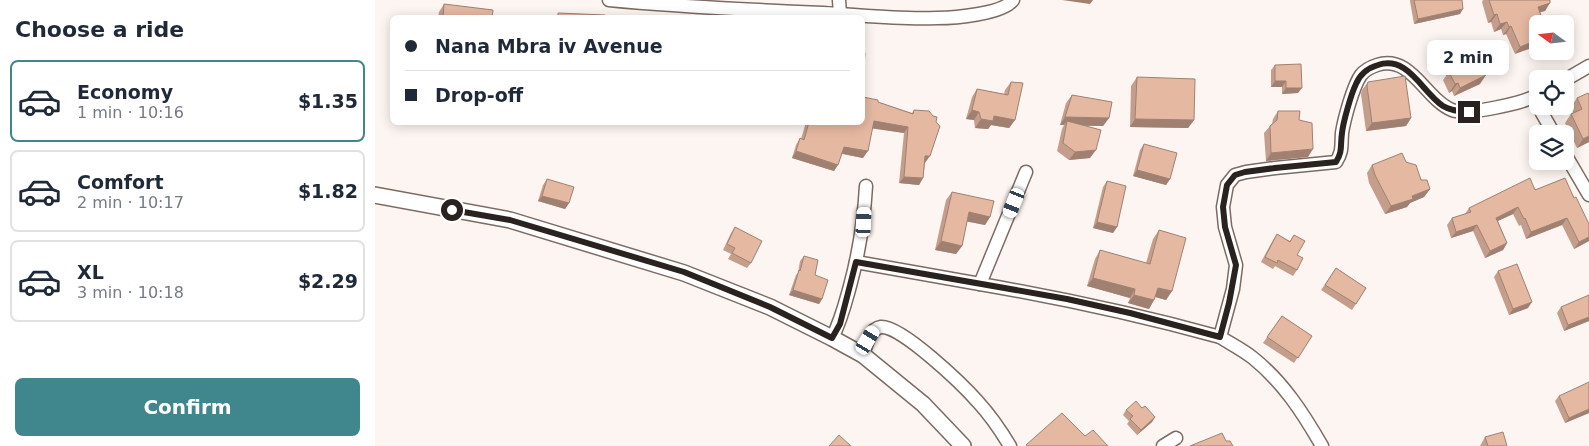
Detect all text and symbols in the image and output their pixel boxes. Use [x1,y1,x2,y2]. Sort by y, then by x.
north arrow [1529,15,1574,60]
map controls [1529,15,1574,170]
text: Choose a ride [15,17,184,42]
text: Nana Mbra ⅳ Avenue [435,35,663,57]
callout: 2 min [1428,39,1510,74]
text: 2 min [1443,48,1493,67]
button: locate [1529,70,1574,115]
icon: car [17,79,62,124]
text: Economy [77,81,173,103]
text: Drop-off [435,84,523,106]
text: $1.35 [298,90,358,112]
route end [1458,101,1480,123]
text: 1 min · 10:16 [77,103,184,122]
button: layers [1529,125,1574,170]
icon: car [17,169,62,214]
text: Comfort [77,171,164,193]
text: $1.82 [298,180,358,202]
car [1001,186,1026,220]
text: 2 min · 10:17 [77,193,184,212]
route start [441,199,463,221]
car [855,207,872,237]
icon: car [17,259,62,304]
text: XL [77,261,104,283]
text: $2.29 [298,270,358,292]
text: 3 min · 10:18 [77,283,184,302]
car [853,323,882,357]
button: Confirm [15,378,360,436]

